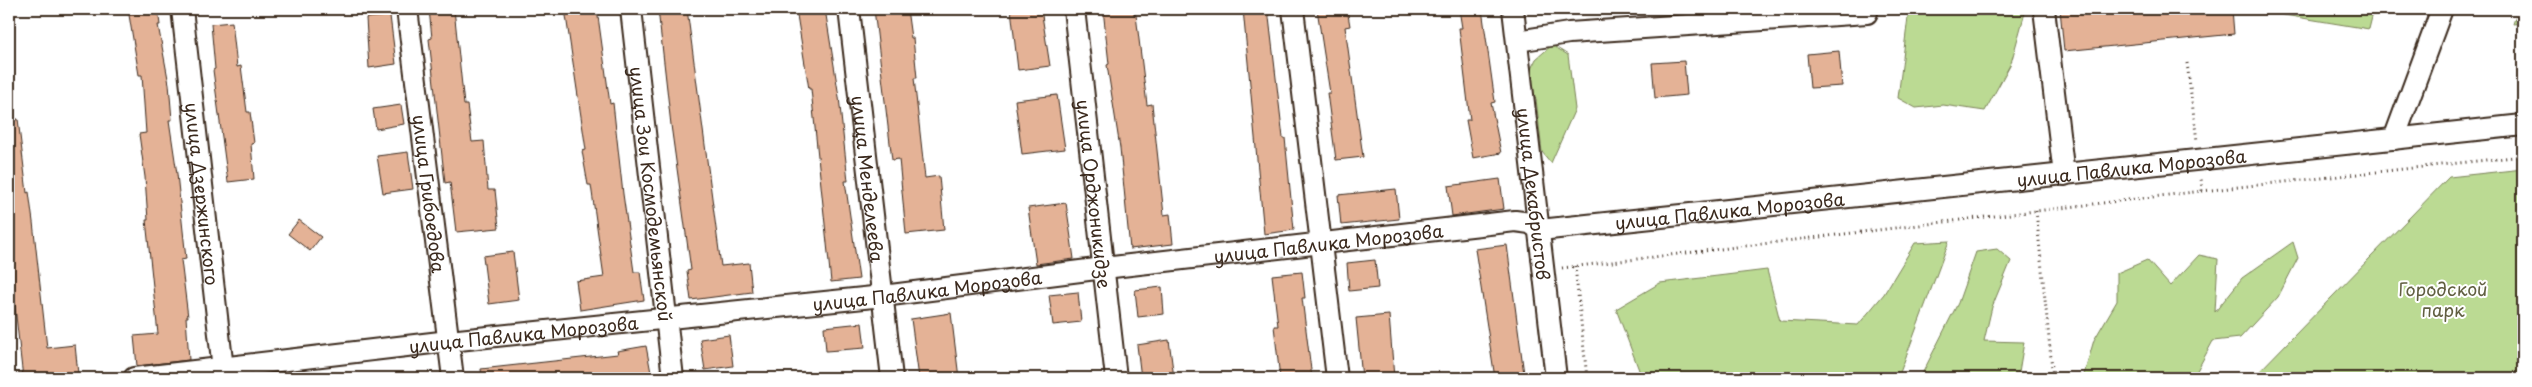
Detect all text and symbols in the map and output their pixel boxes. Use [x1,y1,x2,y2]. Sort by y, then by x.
street label: улица Зои Космодемьянской [624,65,680,323]
street label: улица Менделеева [846,94,892,265]
street label: улица Орджоникидзе [1071,98,1119,290]
street label: улица Дзержинского [179,101,227,287]
street label: улица Декабристов [1511,106,1558,281]
street label: улица Грибоедова [407,113,453,275]
street label: улица Павлика Морозова [2015,141,2248,193]
street label: улица Павлика Морозова [1614,184,1847,235]
street label: улица Павлика Морозова [1212,216,1445,269]
street label: улица Павлика Морозова [811,262,1044,317]
park label: Городской парк [2398,275,2488,323]
street label: улица Павлика Морозова [407,308,640,359]

